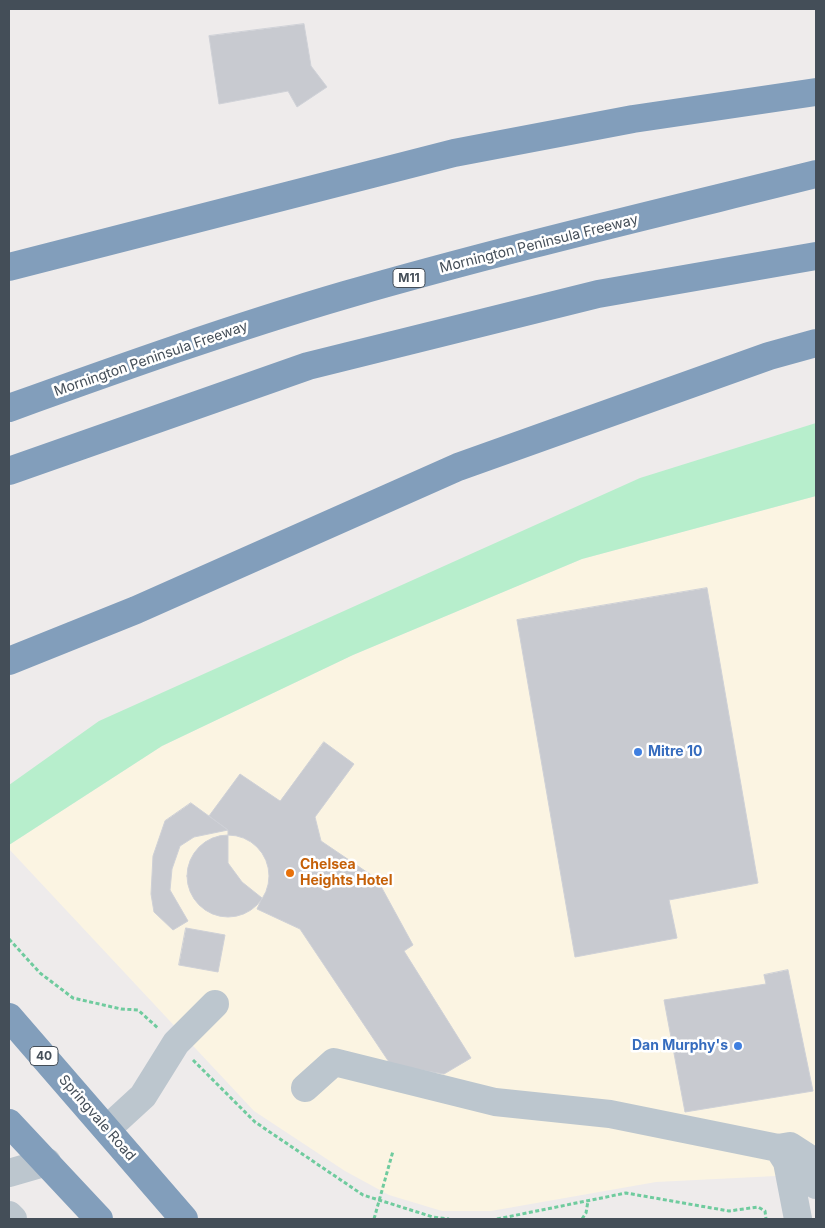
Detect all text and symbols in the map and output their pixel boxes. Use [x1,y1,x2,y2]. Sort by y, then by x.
street label: Mornington Peninsula Freeway [438,211,640,277]
road number: M11 [393,268,425,288]
street label: Mornington Peninsula Freeway [52,318,250,400]
place label: Mitre 10 [648,744,702,760]
marker: Mitre 10 [632,746,644,758]
place label: Chelsea Heights Hotel [300,857,393,890]
marker: Chelsea Heights Hotel [284,867,296,879]
place label: Dan Murphy's [632,1038,728,1054]
marker: Dan Murphy's [732,1040,744,1052]
road number: 40 [30,1046,58,1066]
street label: Springvale Road [55,1072,139,1164]

